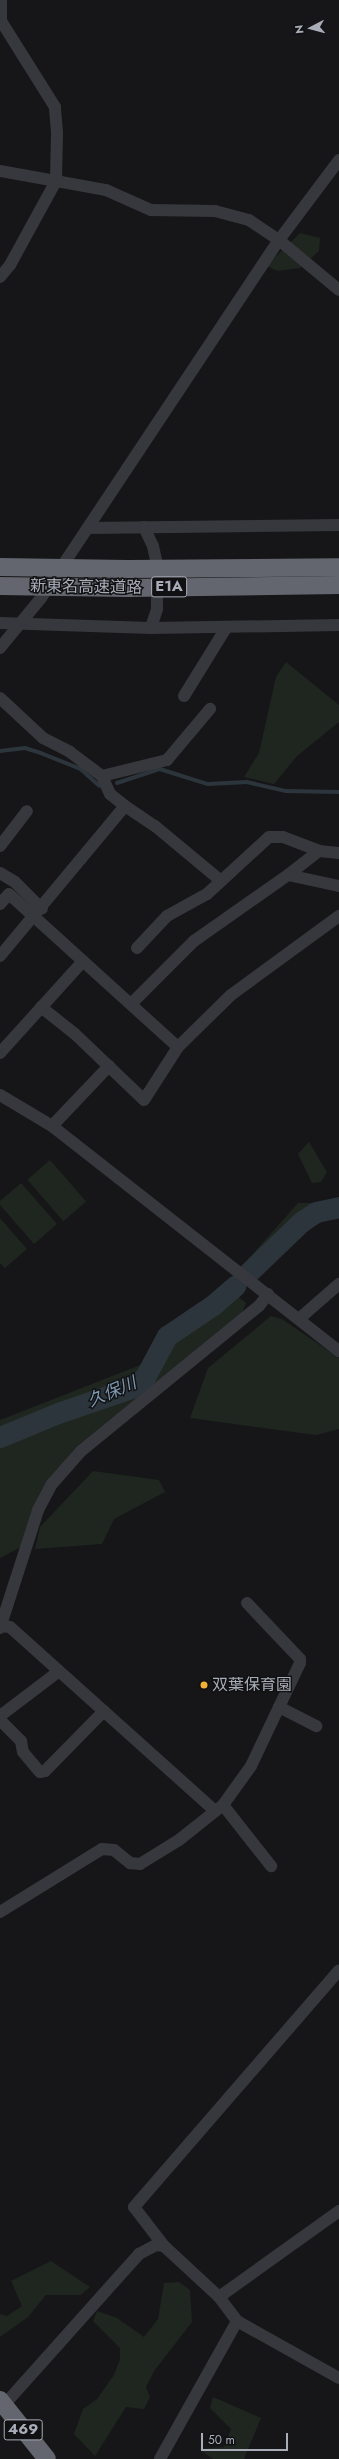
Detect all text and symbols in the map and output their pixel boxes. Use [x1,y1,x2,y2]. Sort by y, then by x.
north arrow [291,8,331,48]
text: N [291,24,307,34]
road number: E1A [151,574,187,600]
street label: 新東名高速道路 [30,576,142,598]
water label: 久保川 [85,1373,139,1411]
place label: 双葉保育園 [212,1675,292,1695]
marker: 双葉保育園 [199,1680,209,1690]
road number: 469 [3,2417,43,2443]
scale bar [203,2425,290,2451]
text: 50 m [208,2431,235,2449]

